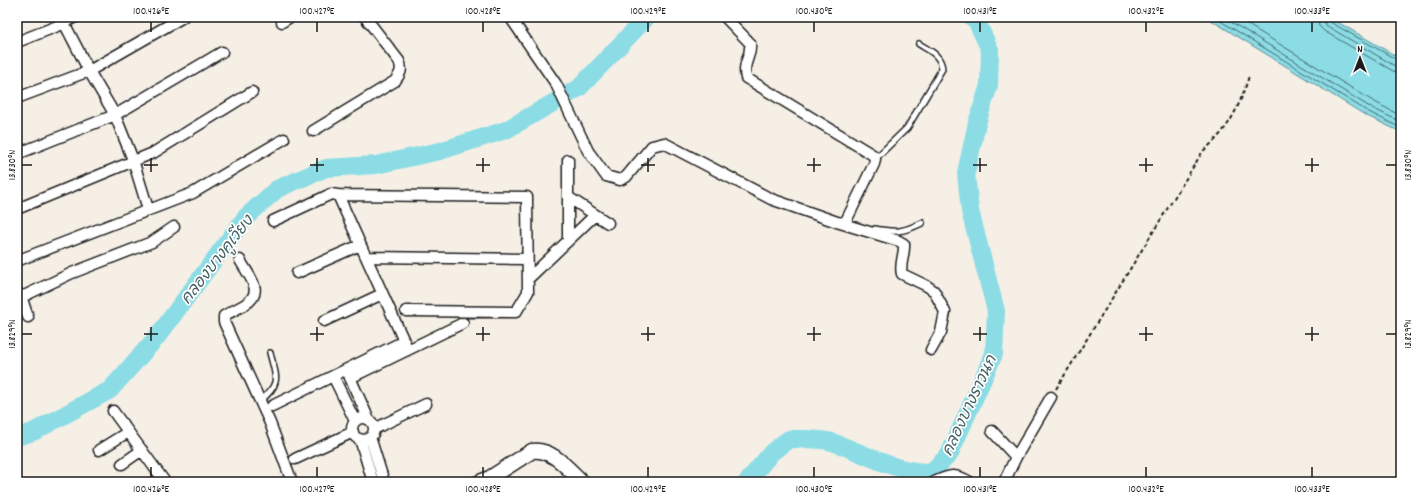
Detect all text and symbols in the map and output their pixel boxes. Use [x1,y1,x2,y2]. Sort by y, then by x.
text: 100.426°E [133,5,169,19]
text: 100.427°E [300,5,335,19]
text: 100.428°E [465,5,501,19]
text: 100.429°E [630,5,666,19]
text: 100.430°E [796,5,833,19]
text: 100.431°E [963,5,997,19]
text: 100.432°E [1128,5,1164,19]
text: 100.433°E [1294,5,1330,19]
north arrow [1340,38,1380,78]
text: N [1357,42,1363,58]
text: 13.830°N [6,150,20,180]
text: 13.830°N [1402,150,1416,180]
water label: คลองบางคูเวียง [176,210,261,310]
text: 13.829°N [6,319,20,349]
text: 13.829°N [1402,319,1416,349]
water label: คลองบางราวนก [937,351,1004,460]
text: 100.426°E [133,483,169,497]
text: 100.427°E [300,483,335,497]
text: 100.428°E [465,483,501,497]
text: 100.429°E [630,483,666,497]
text: 100.430°E [796,483,833,497]
text: 100.431°E [963,483,997,497]
text: 100.432°E [1128,483,1164,497]
text: 100.433°E [1294,483,1330,497]

